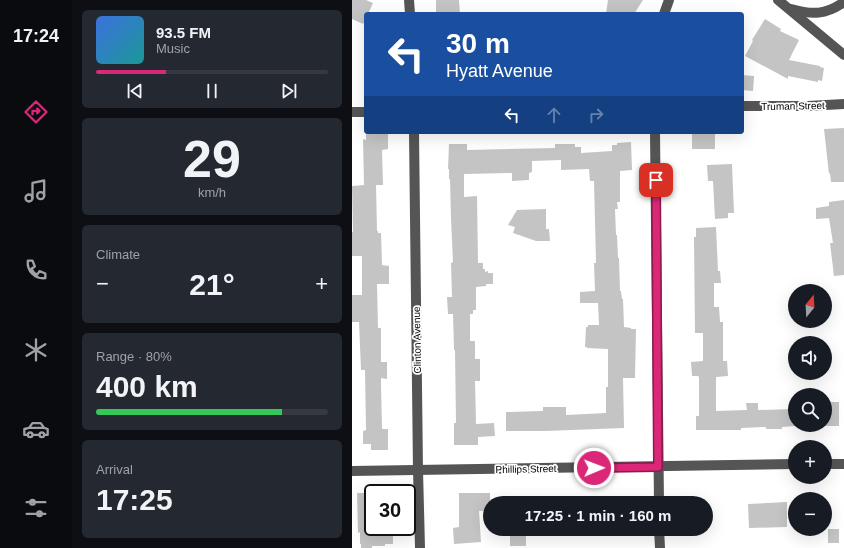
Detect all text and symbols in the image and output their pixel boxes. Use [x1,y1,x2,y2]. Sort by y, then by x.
text: 93.5 FM [156,24,211,41]
text: 17:24 [13,26,59,46]
icon: left [380,28,432,80]
text: 30 m [446,28,510,59]
text: Music [156,41,190,56]
text: Hyatt Avenue [446,61,553,81]
icon: previous [124,80,146,102]
icon: pause [201,80,223,102]
icon: next [278,80,300,102]
icon: directions [22,98,50,126]
street label: Truman Street [761,100,825,112]
icon: left [501,104,523,126]
icon: ahead [543,104,565,126]
icon: right [585,104,607,126]
text: 29 [183,130,241,188]
pin [639,163,673,197]
icon: arrive [645,169,667,191]
icon: music [22,177,50,205]
text: km/h [198,185,226,200]
text: Climate [96,247,140,262]
icon: phone [22,256,50,284]
text: 21° [189,268,235,301]
text: − [96,271,109,296]
text: + [315,271,328,296]
north arrow [788,284,832,328]
map controls [788,284,832,536]
street label: Clinton Avenue [411,306,423,374]
icon: climate [22,336,50,364]
button: sound [788,336,832,380]
text: Range · 80% [96,349,172,364]
text: 400 km [96,370,198,403]
button: search [788,388,832,432]
icon: car [22,415,50,443]
button: + [788,440,832,484]
position arrow [573,447,615,489]
text: Arrival [96,462,133,477]
street label: Phillips Street [495,463,557,475]
text: 17:25 [96,483,173,516]
speed limit sign: 30 [364,484,416,536]
button: − [788,492,832,536]
icon: filters [22,494,50,522]
text: 17:25 · 1 min · 160 m [525,507,671,524]

